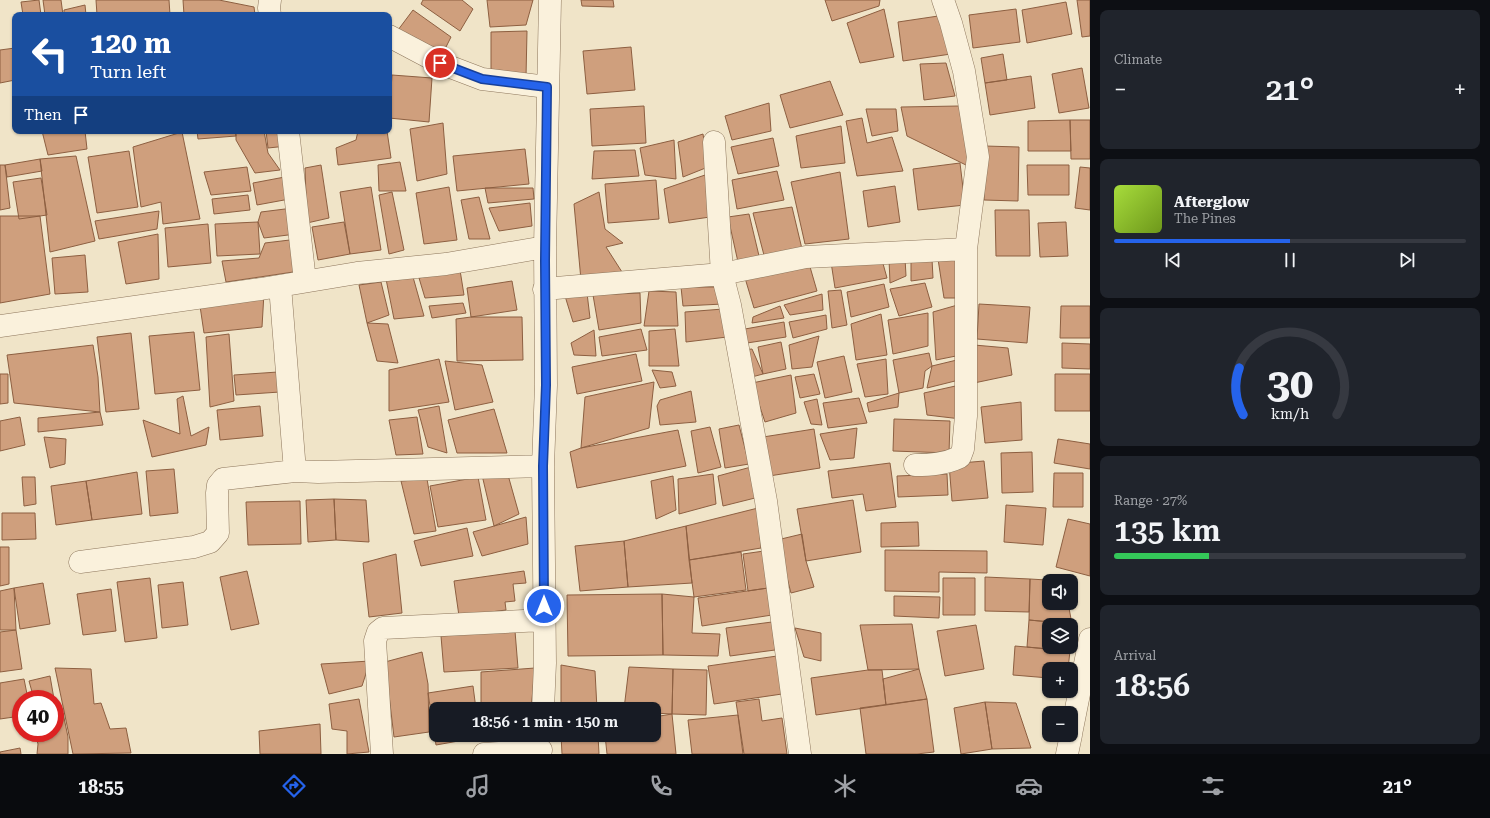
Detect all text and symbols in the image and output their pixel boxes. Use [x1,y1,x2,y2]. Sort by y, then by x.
text: 120 m [90,27,171,60]
icon: left [24,28,76,80]
pin [423,46,457,80]
icon: arrive [429,52,451,74]
text: Climate [1114,52,1162,67]
text: Turn left [90,61,166,82]
text: 21° [1266,72,1314,107]
text: − [1114,77,1126,102]
text: + [1454,77,1466,102]
icon: arrive [70,104,92,126]
text: Then [24,106,62,124]
text: Afterglow [1174,193,1249,211]
text: The Pines [1174,211,1236,226]
icon: previous [1162,249,1184,271]
icon: pause [1279,249,1301,271]
icon: next [1396,249,1418,271]
text: 30 [1267,359,1313,408]
text: km/h [1271,406,1309,422]
text: Range · 27% [1114,493,1187,508]
text: 135 km [1114,513,1221,548]
map controls [1042,574,1078,742]
button: sound [1042,574,1078,610]
position arrow [523,585,565,627]
button: layers [1042,618,1078,654]
text: Arrival [1114,648,1156,663]
button: + [1042,662,1078,698]
text: 18:56 [1114,668,1190,703]
speed limit sign: 40 [12,690,64,742]
button: − [1042,706,1078,742]
text: 18:56 · 1 min · 150 m [472,713,618,731]
icon: directions [280,772,308,800]
icon: music [464,772,492,800]
icon: phone [647,772,675,800]
icon: climate [831,772,859,800]
icon: car [1015,772,1043,800]
icon: filters [1199,772,1227,800]
text: 18:55 [78,776,124,797]
text: 21° [1383,776,1412,797]

